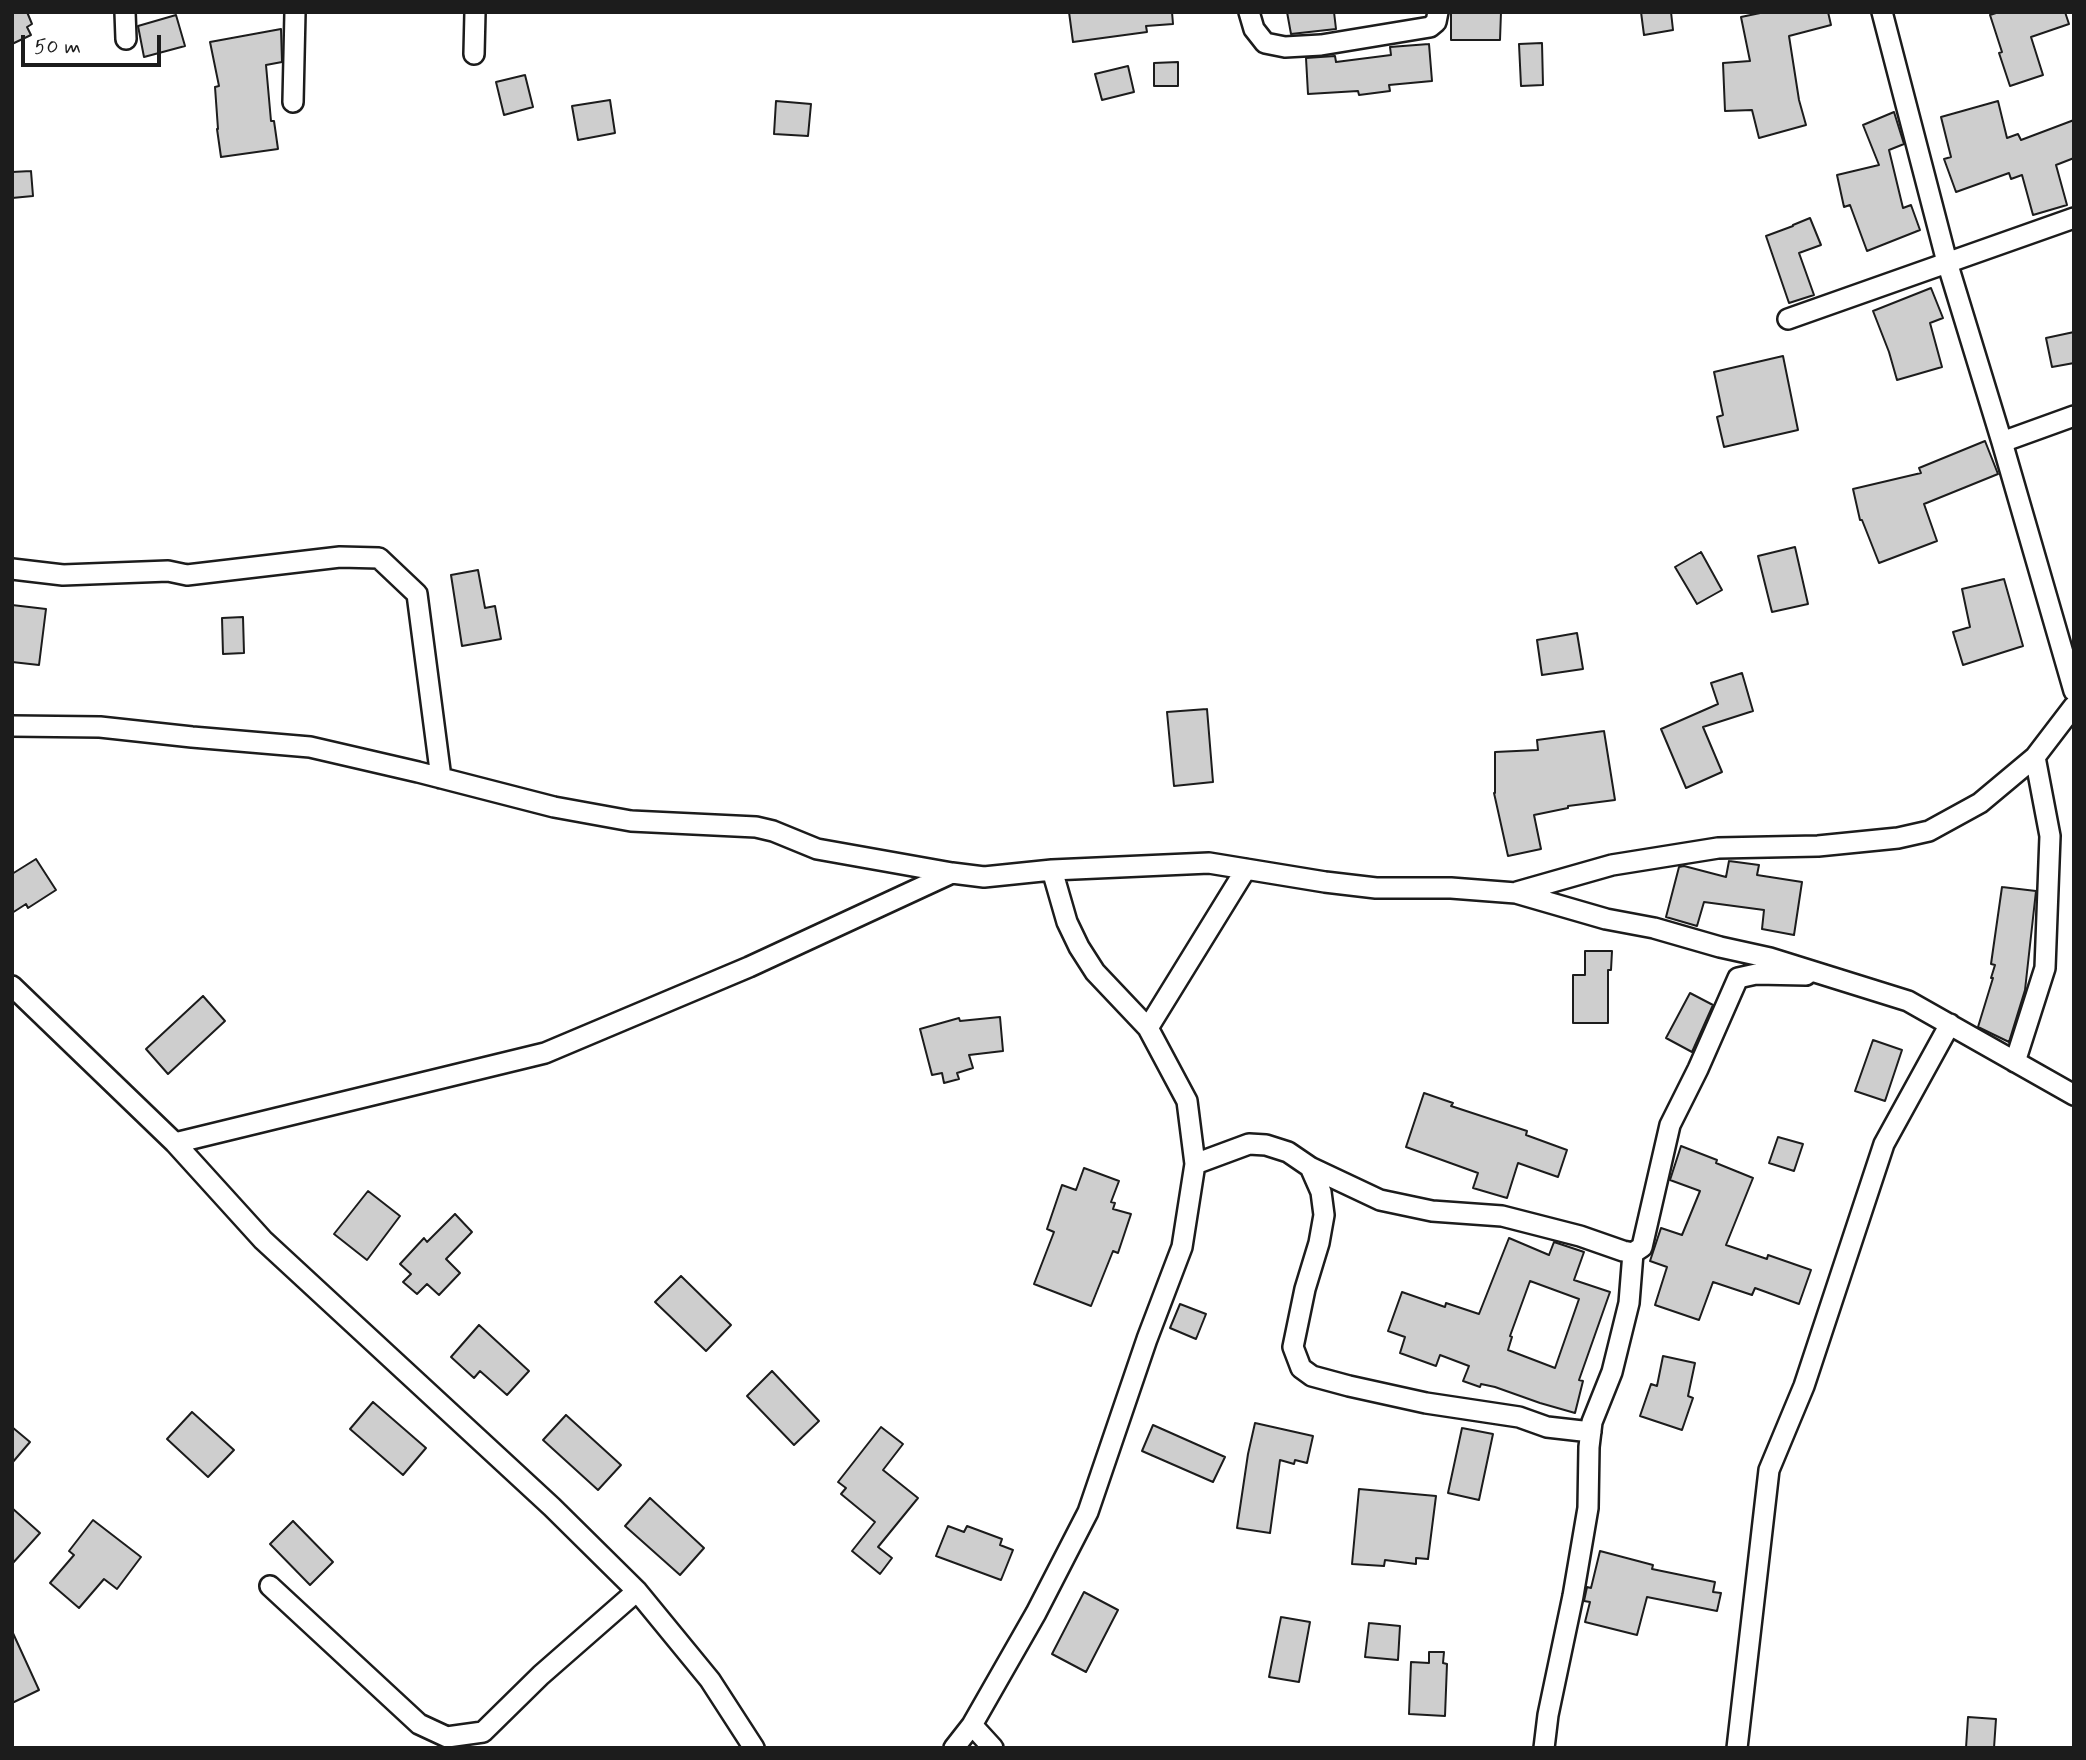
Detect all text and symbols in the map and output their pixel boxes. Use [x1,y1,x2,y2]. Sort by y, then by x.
scale bar [24,21,164,65]
text: 50 m [34,33,81,61]

